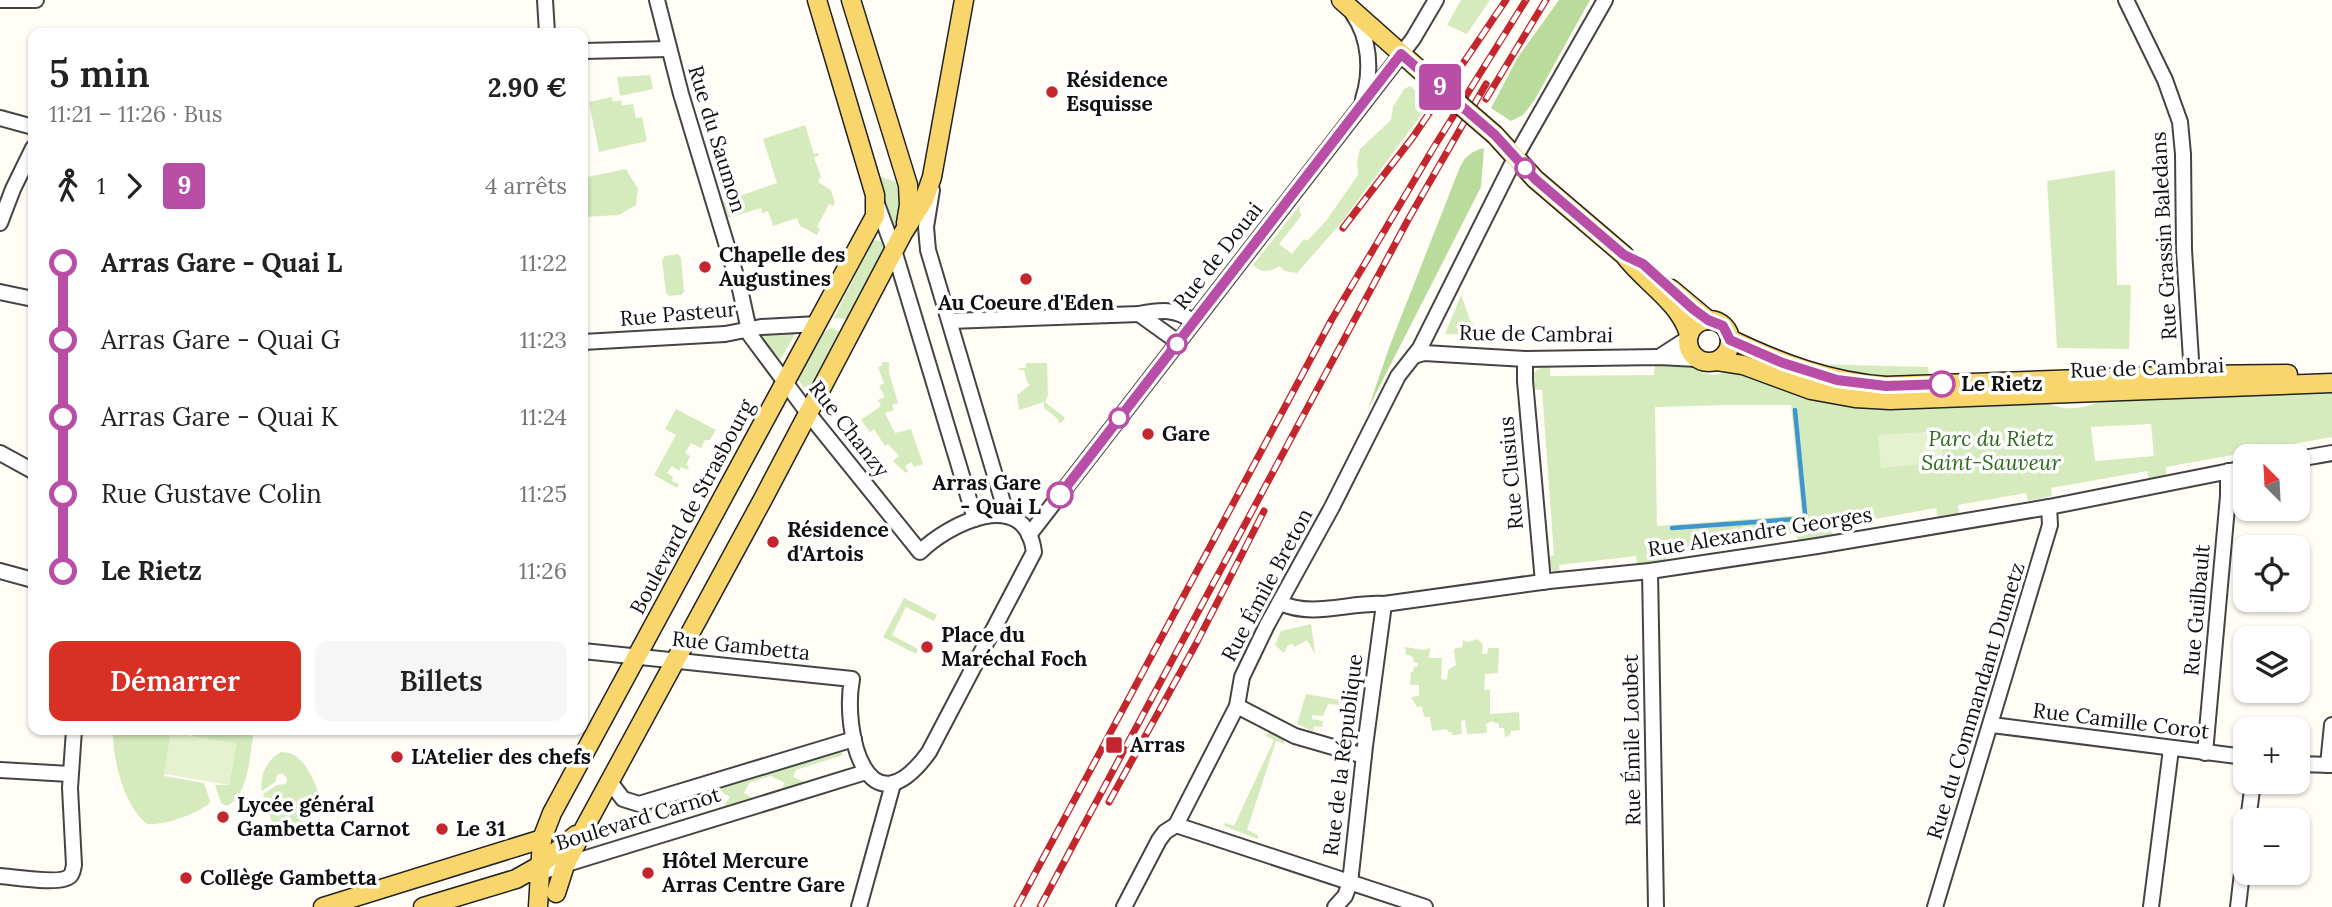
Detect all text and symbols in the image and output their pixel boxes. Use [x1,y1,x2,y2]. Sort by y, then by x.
text: 5 min [49,49,150,97]
street label: Rue du Saumon [682,62,753,216]
line badge: 9 [1417,64,1463,110]
place label: Résidence Esquisse [1066,66,1168,117]
text: 2.90 € [488,71,567,104]
text: 9 [1433,71,1447,102]
marker: Résidence Esquisse [1044,84,1060,100]
text: 11:21 – 11:26 · Bus [49,99,222,128]
street label: Rue Grassin Baledans [2145,131,2182,341]
unlabelled marker [1515,158,1535,178]
icon: walk [49,167,87,205]
icon: forward [115,167,153,205]
text: 9 [177,170,191,201]
text: 1 [97,171,105,200]
text: 4 arrêts [485,171,567,200]
street label: Rue de Douai [1167,196,1268,315]
place label: Chapelle des Augustines [719,241,845,292]
text: Arras Gare - Quai L [101,246,342,279]
text: 11:22 [520,248,567,277]
marker: Chapelle des Augustines [697,259,713,275]
marker: Au Coeure d'Eden [1018,271,1034,287]
place label: Au Coeure d'Eden [938,289,1114,316]
street label: Rue Pasteur [619,295,737,332]
street label: Rue de Cambrai [1459,319,1613,348]
text: Arras Gare - Quai G [101,323,340,356]
text: 11:23 [520,325,567,354]
unlabelled marker [1167,334,1187,354]
street label: Rue de Cambrai [2069,351,2225,384]
place label: Le Rietz [1961,370,2043,397]
marker: Le Rietz [1929,371,1955,397]
street label: Rue Chanzy [803,375,896,482]
street label: Boulevard de Strasbourg [623,394,760,619]
text: Arras Gare - Quai K [101,400,338,433]
text: 11:24 [520,402,567,431]
unlabelled marker [1109,408,1129,428]
street label: Rue Clusius [1492,415,1529,531]
place label: Gare [1162,420,1210,447]
park label: Parc du Rietz Saint-Sauveur [1921,425,2061,476]
marker: Gare [1140,426,1156,442]
north arrow [2233,444,2310,522]
map controls [2233,444,2310,885]
place label: Arras Gare - Quai L [932,469,1041,520]
text: Rue Gustave Colin [101,477,322,510]
text: 11:25 [520,479,567,508]
marker: Arras Gare - Quai L [1047,482,1073,508]
street label: Rue Alexandre Georges [1646,500,1874,563]
street label: Rue Émile Breton [1215,503,1318,666]
place label: Résidence d'Artois [787,516,889,567]
marker: Résidence d'Artois [765,534,781,550]
button: locate [2233,535,2310,612]
street label: Rue Guilbault [2177,542,2216,677]
text: Le Rietz [101,554,202,587]
text: 11:26 [519,556,567,585]
street label: Rue du Commandant Dumetz [1921,559,2031,843]
place label: Place du Maréchal Foch [941,621,1087,672]
street label: Rue Gambetta [671,625,812,666]
button: layers [2233,626,2310,703]
marker: Place du Maréchal Foch [919,639,935,655]
button: Démarrer [49,641,301,721]
button: Billets [315,641,567,721]
street label: Rue de la République [1317,652,1368,858]
street label: Rue Émile Loubet [1616,653,1646,826]
street label: Rue Camille Corot [2031,696,2212,745]
button: + [2233,717,2310,794]
place label: Arras [1130,731,1185,758]
marker: Arras [1104,735,1124,755]
place label: L'Atelier des chefs [411,743,591,770]
marker: L'Atelier des chefs [389,749,405,765]
street label: Boulevard Carnot [552,780,724,856]
place label: Lycée général Gambetta Carnot [237,791,410,842]
button: − [2233,808,2310,885]
marker: Lycée général Gambetta Carnot [215,809,231,825]
place label: Le 31 [456,815,506,842]
marker: Le 31 [434,821,450,837]
place label: Hôtel Mercure Arras Centre Gare [662,847,845,898]
place label: Collège Gambetta [200,864,377,891]
marker: Hôtel Mercure Arras Centre Gare [640,865,656,881]
marker: Collège Gambetta [178,870,194,886]

